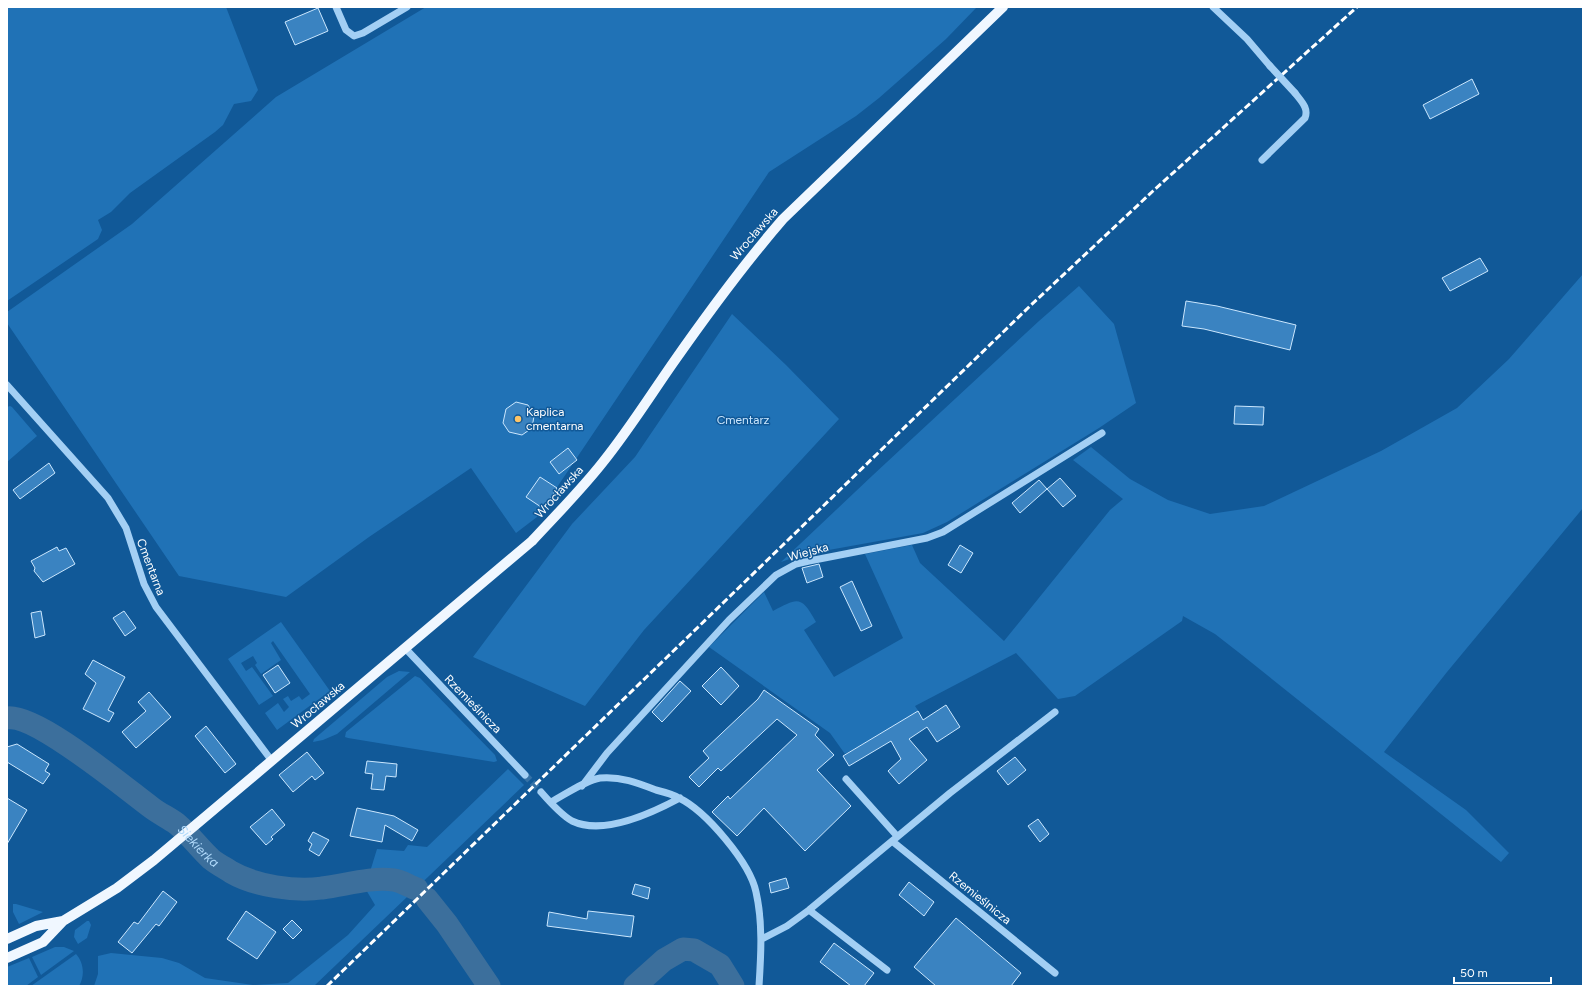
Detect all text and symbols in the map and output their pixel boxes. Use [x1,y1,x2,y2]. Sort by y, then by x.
street label: Wrocławska [727,205,781,263]
place label: Kaplica cmentarna [526,405,583,433]
park label: Cmentarz [717,413,769,427]
marker: Kaplica cmentarna [513,414,523,424]
street label: Wrocławska [532,463,586,521]
street label: Cmentarna [134,537,168,597]
street label: Wiejska [786,540,830,564]
street label: Rzemieślnicza [442,672,504,736]
street label: Wrocławska [289,679,347,731]
water label: Siekierka [175,821,222,870]
street label: Rzemieślnicza [946,869,1014,927]
scale bar [1454,959,1551,985]
text: 50 m [1460,966,1488,980]

